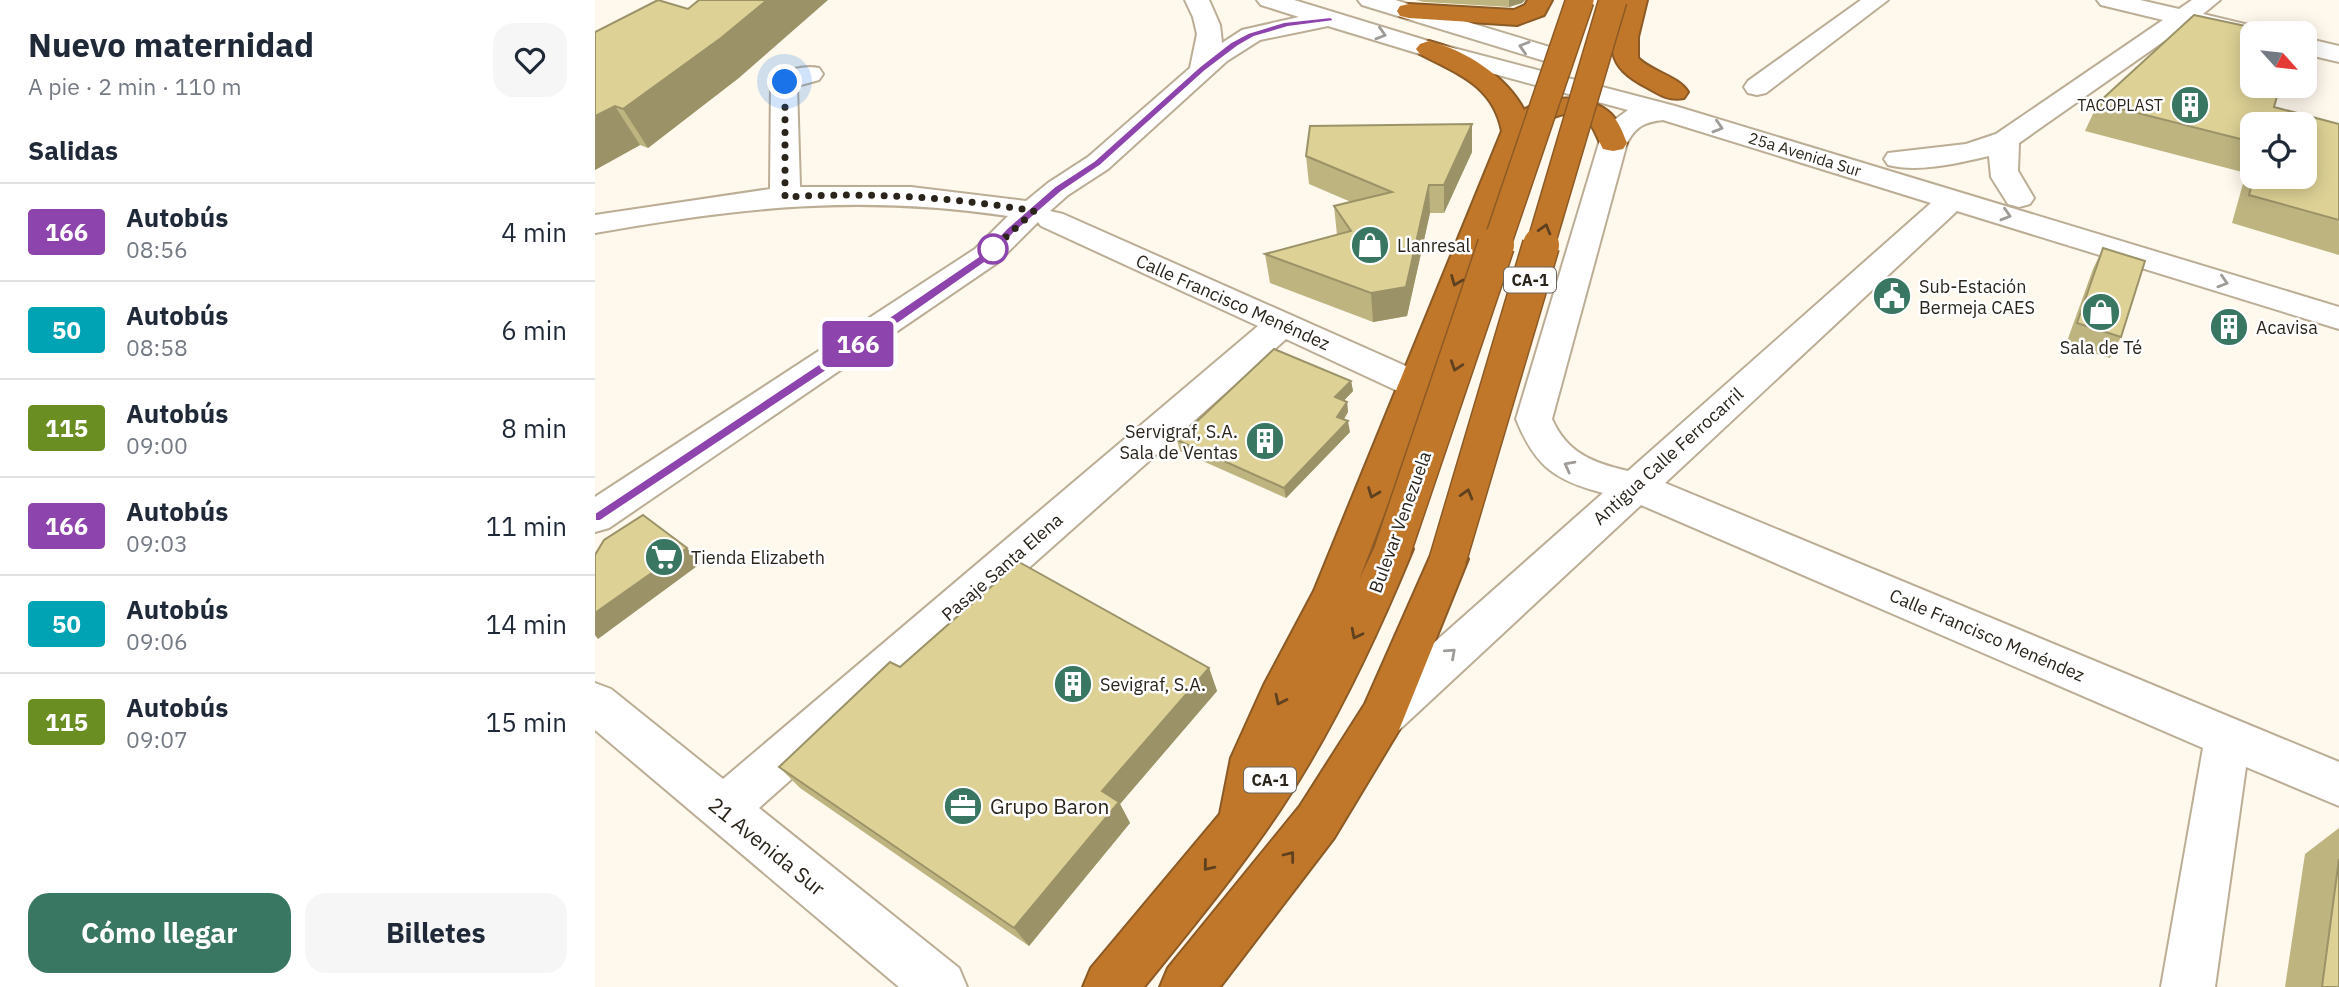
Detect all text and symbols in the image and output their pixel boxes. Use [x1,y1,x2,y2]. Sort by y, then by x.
north arrow [2240,21,2317,98]
map controls [2240,21,2317,189]
text: Nuevo maternidad [28,23,314,66]
button: heart [493,23,567,97]
one-way arrow [1374,26,1386,41]
one-way arrow [1518,40,1530,55]
your location [767,64,802,99]
text: A pie · 2 min · 110 m [28,71,242,101]
building icon: TACOPLAST [2169,84,2211,126]
place label: TACOPLAST [2077,95,2163,115]
button: locate [2240,112,2317,189]
one-way arrow [1712,119,1724,134]
street label: 25a Avenida Sur [1746,127,1864,181]
text: Salidas [28,133,118,167]
text: Autobús [126,200,228,234]
one-way arrow [2000,206,2012,221]
text: 4 min [501,215,567,249]
text: 166 [45,216,88,248]
one-way arrow [1537,223,1552,235]
shop icon: Llanresal [1349,224,1391,266]
text: 08:56 [126,234,188,264]
unlabelled marker [978,234,1008,264]
place label: Llanresal [1397,234,1471,257]
street label: Calle Francisco Menéndez [1133,249,1333,355]
road number: CA-1 [1504,268,1556,292]
one-way arrow [1450,274,1464,286]
one-way arrow [2217,274,2229,289]
public building icon: Sub-Estación Bermeja CAES [1871,275,1913,317]
place label: Sub-Estación Bermeja CAES [1919,275,2035,319]
shop icon: Sala de Té [2080,291,2122,333]
text: Autobús [126,298,228,332]
building icon: Acavisa [2208,306,2250,348]
text: 6 min [501,313,567,347]
text: 50 [52,314,81,346]
place label: Acavisa [2256,316,2318,339]
line badge: 166 [818,321,898,367]
text: 166 [836,328,880,360]
text: 08:58 [126,332,188,362]
place label: Sala de Té [2060,336,2142,359]
one-way arrow [1450,360,1464,372]
street label: Antigua Calle Ferrocarril [1588,382,1748,530]
text: Autobús [126,396,228,430]
text: 8 min [501,411,567,445]
text: 115 [45,412,88,444]
place label: Servigraf, S.A. Sala de Ventas [1119,420,1238,464]
building icon: Servigraf, S.A. Sala de Ventas [1244,420,1286,462]
text: 09:00 [126,430,188,460]
street label: Bulevar Venezuela [1364,448,1436,596]
one-way arrow [1564,460,1577,474]
one-way arrow [1367,486,1381,498]
one-way arrow [1459,488,1473,500]
text: Autobús [126,494,228,528]
street label: Pasaje Santa Elena [937,508,1068,626]
text: 11 min [486,509,567,543]
text: 166 [45,510,88,542]
text: 09:03 [126,528,188,558]
supermarket icon: Tienda Elizabeth [643,536,685,578]
place label: Tienda Elizabeth [691,546,825,569]
street label: Calle Francisco Menéndez [1886,583,2088,687]
text: Autobús [126,592,228,626]
text: 14 min [486,607,567,641]
text: 50 [52,608,81,640]
text: 09:06 [126,626,188,656]
one-way arrow [1351,627,1365,639]
one-way arrow [1443,649,1456,661]
building icon: Sevigraf, S.A. [1052,663,1094,705]
place label: Sevigraf, S.A. [1100,673,1206,696]
text: Autobús [126,690,228,724]
one-way arrow [1274,693,1288,705]
text: 15 min [486,705,567,739]
text: 115 [45,706,88,738]
text: 09:07 [126,724,188,754]
road number: CA-1 [1244,768,1296,792]
office icon: Grupo Baron [942,785,984,827]
street label: 21 Avenida Sur [703,790,831,902]
place label: Grupo Baron [990,792,1109,820]
one-way arrow [1281,852,1294,864]
one-way arrow [1203,859,1216,871]
button: Cómo llegar [28,893,291,973]
button: Billetes [305,893,567,973]

